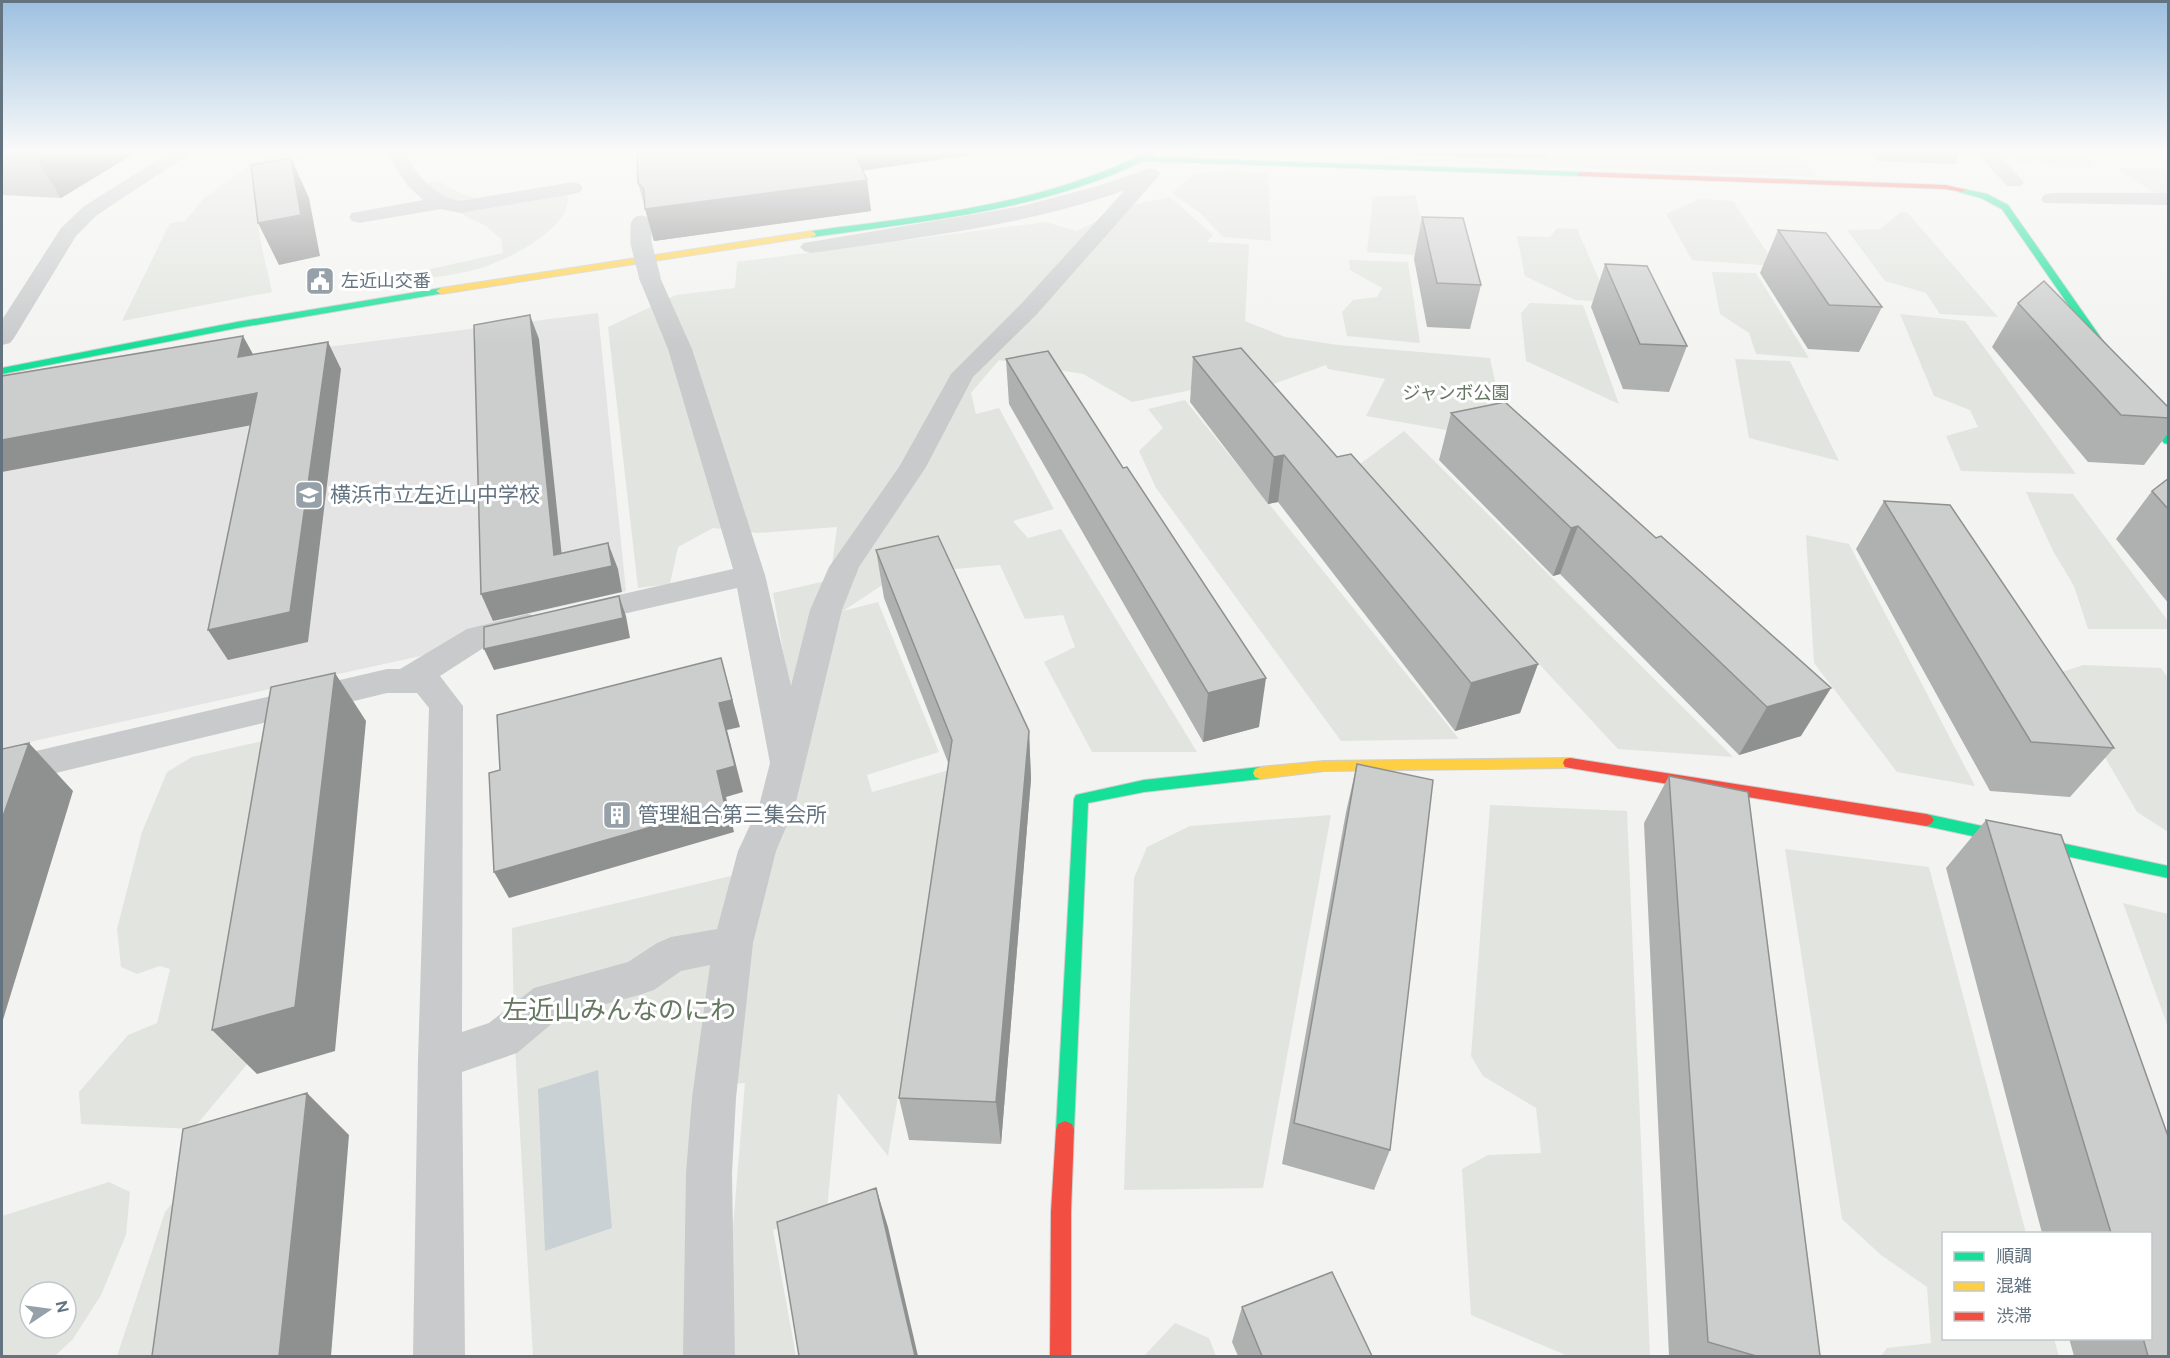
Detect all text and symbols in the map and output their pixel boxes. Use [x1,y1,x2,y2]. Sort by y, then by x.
public building icon: 左近山交番 [304,265,336,297]
place label: 左近山交番 [341,269,431,293]
park label: ジャンボ公園 [1402,381,1510,405]
school or university icon: 横浜市立左近山中学校 [293,479,325,511]
place label: 横浜市立左近山中学校 [330,481,540,509]
building icon: 管理組合第三集会所 [601,799,633,831]
place label: 管理組合第三集会所 [638,801,827,829]
park label: 左近山みんなのにわ [502,993,736,1027]
legend [1942,1232,2152,1340]
text: 順調 [1996,1244,2032,1268]
text: 混雑 [1996,1274,2032,1298]
north arrow [18,1280,78,1340]
text: N [51,1299,74,1315]
text: 渋滞 [1996,1304,2032,1328]

